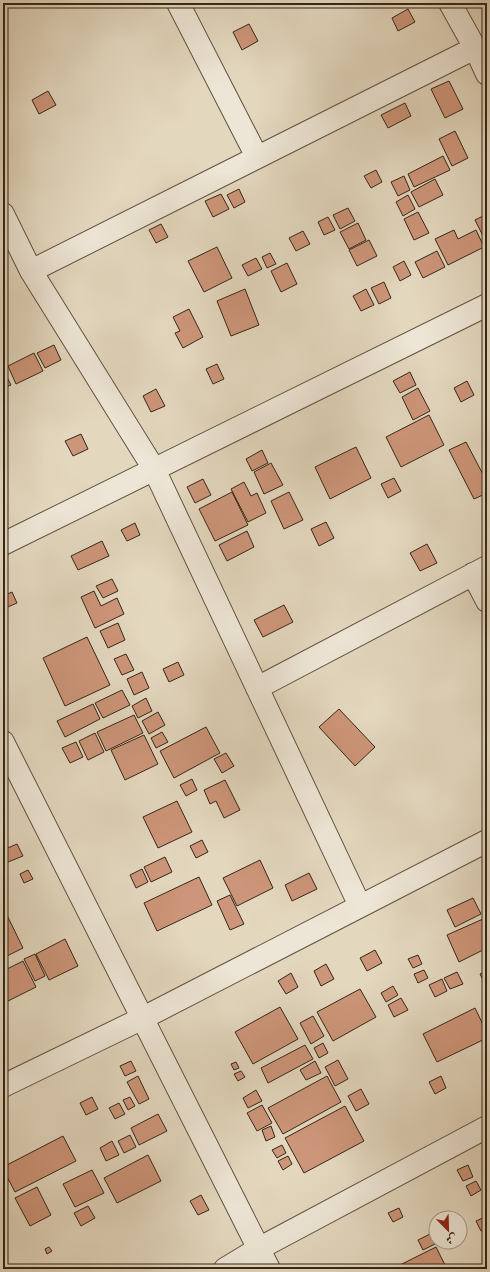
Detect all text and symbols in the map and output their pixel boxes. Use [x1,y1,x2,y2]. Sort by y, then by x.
north arrow [428,1210,468,1250]
text: ش [444,1231,459,1247]

